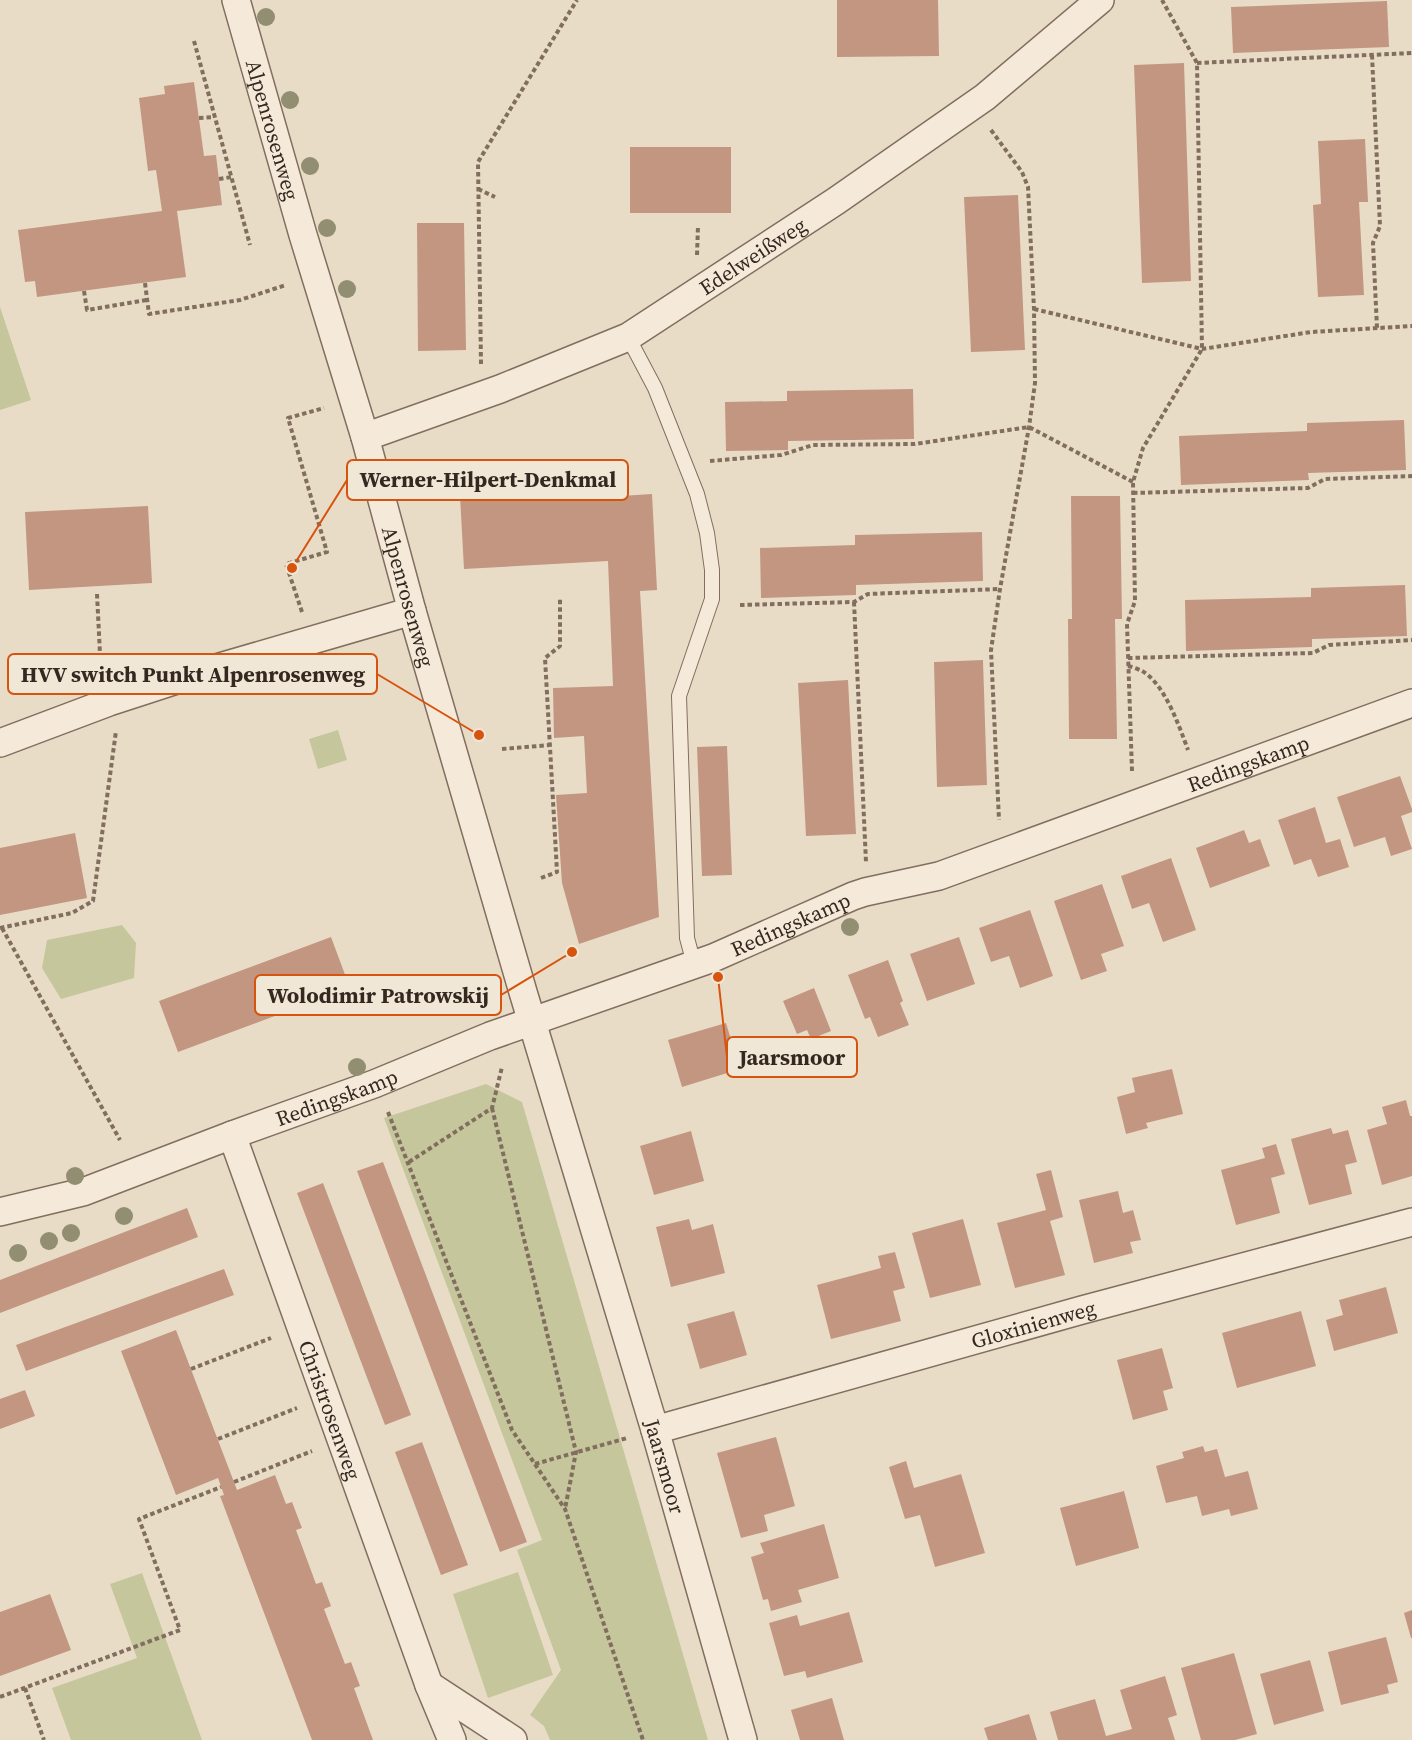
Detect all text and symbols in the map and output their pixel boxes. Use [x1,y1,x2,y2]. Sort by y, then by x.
street label: Alpenrosenweg [239,56,307,204]
street label: Edelweißweg [693,210,812,301]
callout: Werner-Hilpert-Denkmal [347,460,628,500]
text: Werner-Hilpert-Denkmal [360,464,616,494]
street label: Alpenrosenweg [375,523,442,670]
callout: HVV switch Punkt Alpenrosenweg [8,654,377,694]
text: HVV switch Punkt Alpenrosenweg [21,659,365,689]
street label: Redingskamp [1183,727,1313,799]
street label: Redingskamp [726,885,855,963]
callout: Wolodimir Patrowskij [255,975,501,1015]
text: Wolodimir Patrowskij [267,980,489,1010]
callout: Jaarsmoor [727,1037,857,1077]
text: Jaarsmoor [737,1042,846,1072]
street label: Redingskamp [271,1061,402,1133]
street label: Gloxinienweg [968,1292,1099,1355]
street label: Christrosenweg [292,1336,369,1484]
street label: Jaarsmoor [638,1414,693,1517]

